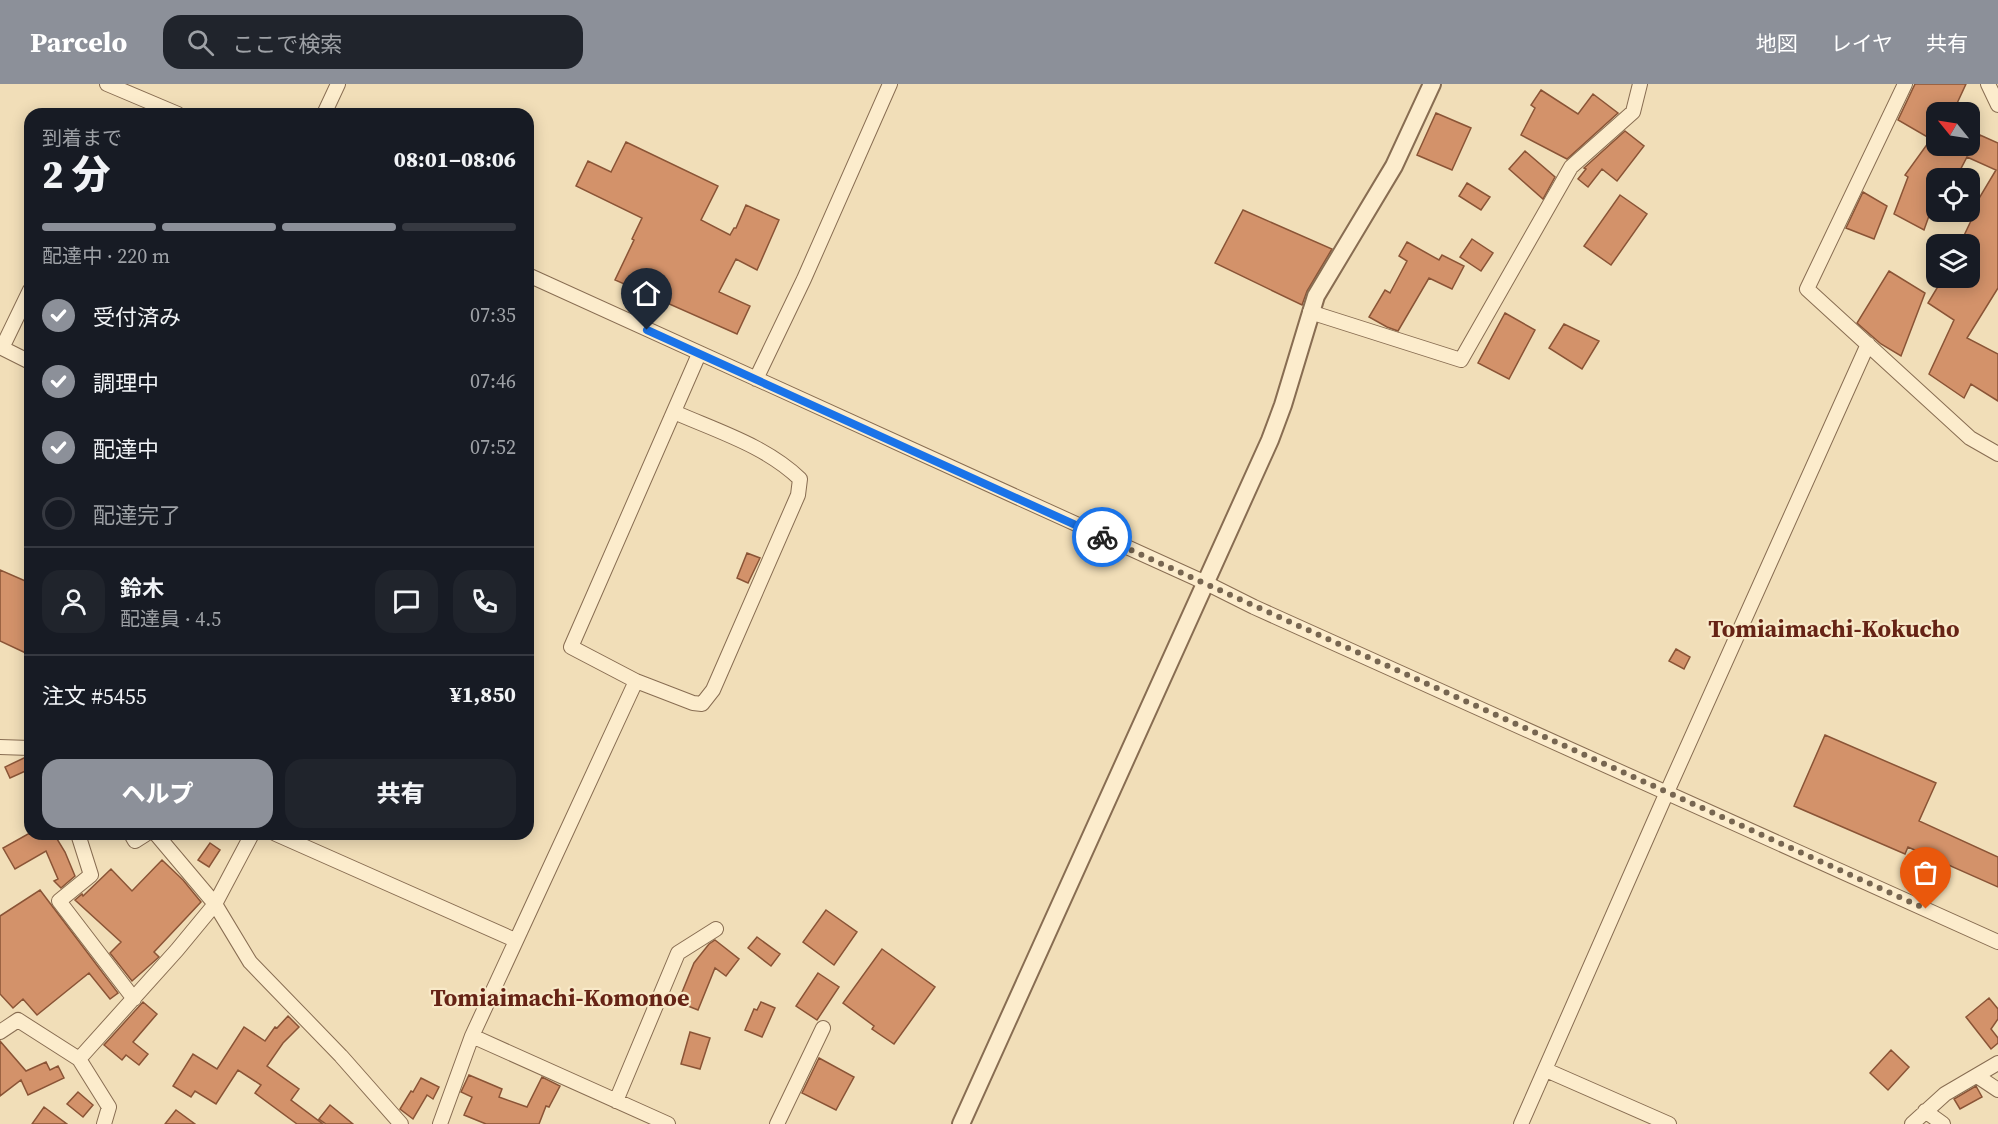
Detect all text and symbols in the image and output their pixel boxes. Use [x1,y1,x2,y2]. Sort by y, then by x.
search box [163,15,583,69]
text: Parcelo [30,23,127,61]
icon: search [184,26,217,59]
text: ここで検索 [232,29,342,59]
text: 地図 [1756,29,1798,58]
text: レイヤ [1831,29,1893,58]
text: 共有 [1926,29,1968,58]
north arrow [1926,102,1980,156]
map controls [1926,102,1980,288]
text: 到着まで [42,124,122,152]
text: 08:01–08:06 [394,144,516,174]
text: 2 分 [42,148,111,201]
button: locate [1926,168,1980,222]
button: layers [1926,234,1980,288]
text: 配達中 · 220 m [42,242,170,270]
pin [621,268,672,330]
icon: home [630,277,663,310]
icon: check [42,299,75,332]
text: 07:35 [470,301,516,329]
text: 受付済み [93,302,181,332]
icon: check [42,365,75,398]
text: 07:46 [470,367,516,395]
text: 調理中 [93,368,159,398]
icon: check [42,431,75,464]
text: 07:52 [470,433,516,461]
text: 配達中 [93,434,159,464]
text: 配達完了 [93,500,181,530]
courier [1072,507,1132,567]
icon: bike [1086,521,1119,554]
button: person [42,570,105,633]
button: chat [375,570,438,633]
button: phone [453,570,516,633]
text: 鈴木 [120,573,164,603]
text: 配達員 · 4.5 [120,605,221,633]
district label: Tomiaimachi-Kokucho [1708,612,1960,645]
text: ¥1,850 [450,679,516,709]
text: 注文 #5455 [42,681,147,711]
button: ヘルプ [42,759,273,828]
button: 共有 [285,759,516,828]
pin [1900,847,1951,909]
icon: bag [1909,856,1942,889]
district label: Tomiaimachi-Komonoe [430,981,690,1014]

